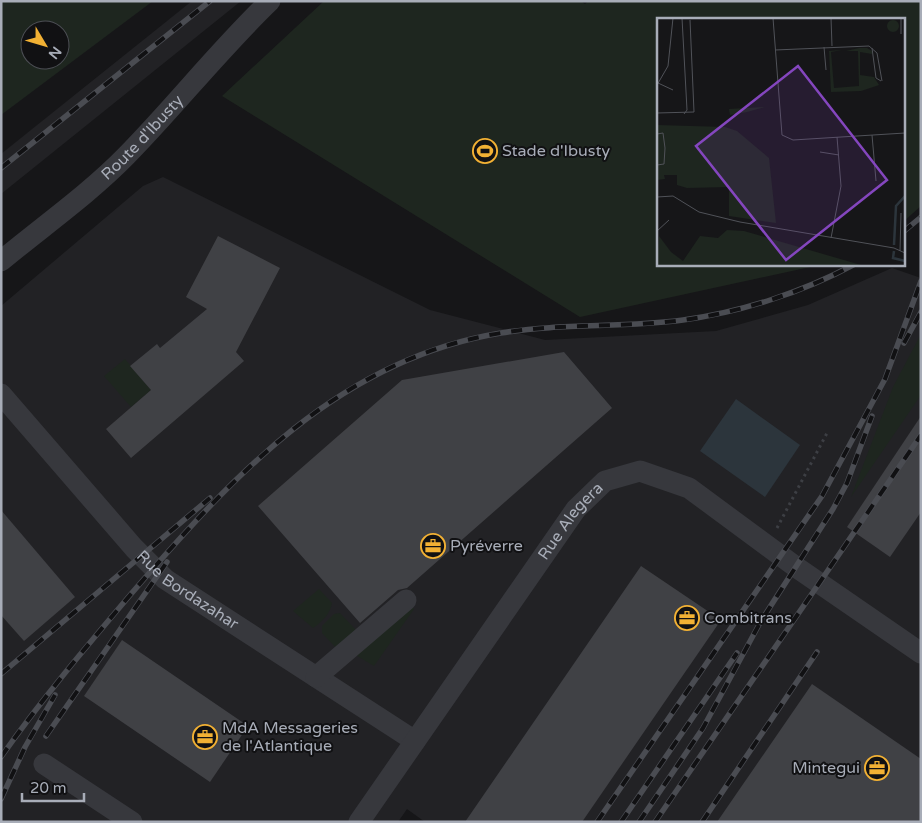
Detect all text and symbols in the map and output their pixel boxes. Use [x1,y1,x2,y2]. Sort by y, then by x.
inset map [657,18,904,265]
north arrow [20,20,70,70]
text: N [45,43,65,62]
street label: Route d'Ibusty [97,90,188,184]
sports icon: Stade d'Ibusty [472,138,498,164]
place label: Stade d'Ibusty [502,141,610,161]
street label: Rue Alegera [534,478,607,564]
office icon: Pyréverre [420,533,446,559]
place label: Pyréverre [450,536,523,556]
street label: Rue Bordazahar [132,546,243,634]
office icon: Combitrans [674,605,700,631]
place label: Combitrans [704,608,792,628]
place label: MdA Messageries de l'Atlantique [222,718,358,756]
office icon: MdA Messageries de l'Atlantique [192,724,218,750]
office icon: Mintegui [864,755,890,781]
place label: Mintegui [792,758,860,778]
scale bar [22,770,85,802]
text: 20 m [30,779,67,797]

